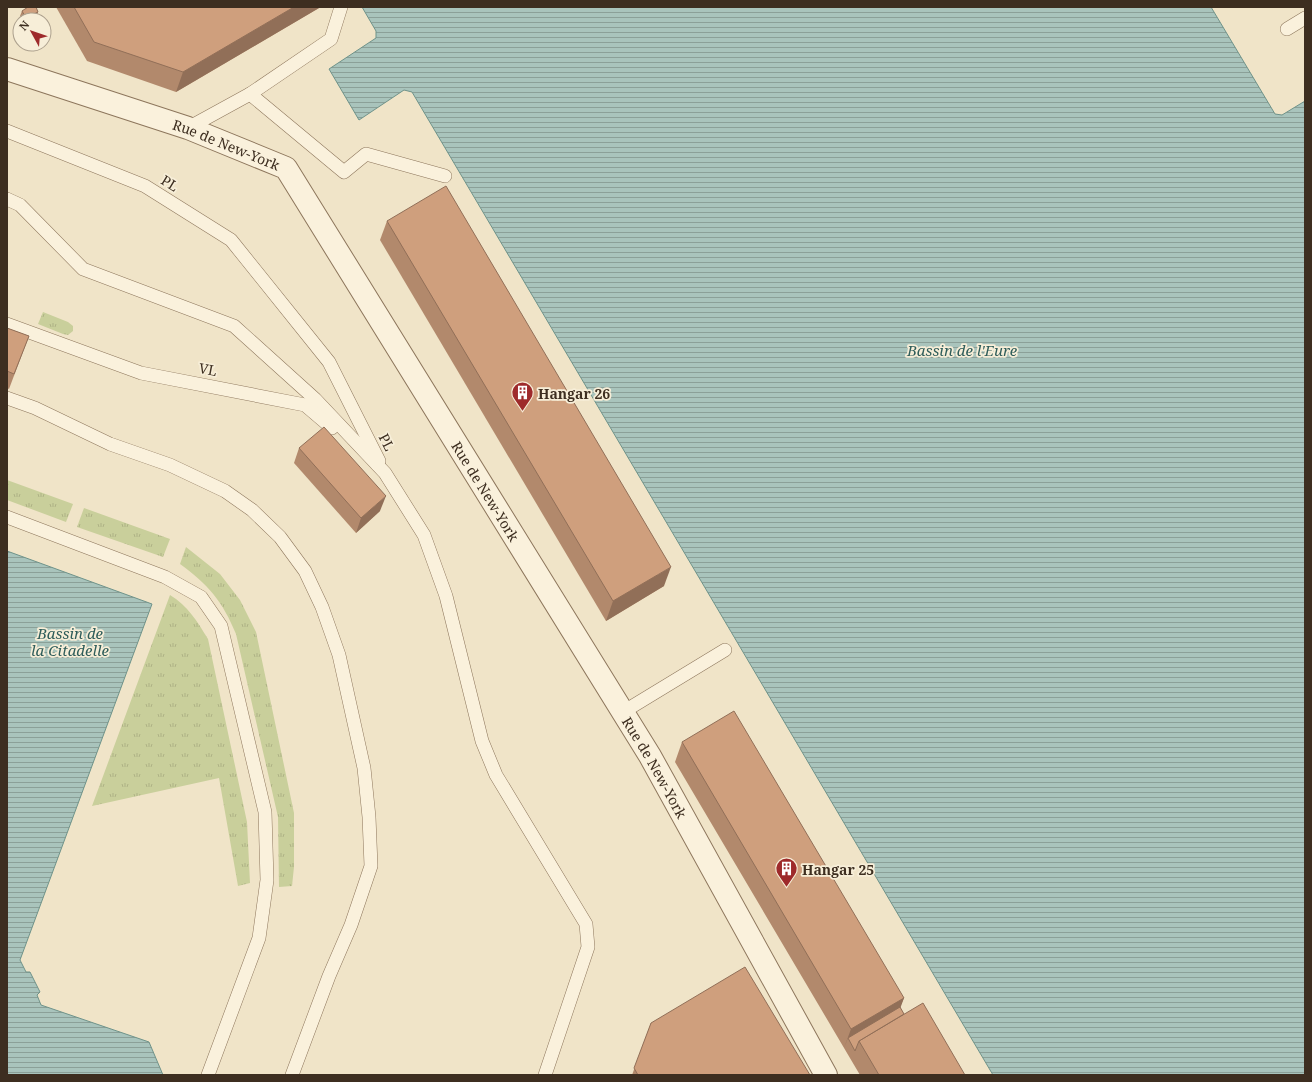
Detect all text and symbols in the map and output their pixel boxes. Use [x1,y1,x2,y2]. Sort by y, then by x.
north arrow [12,12,52,52]
text: N [15,17,33,33]
street label: Rue de New-York [170,114,284,174]
street label: PL [158,170,183,196]
water label: Bassin de l'Eure [906,340,1018,360]
street label: VL [197,358,219,380]
building icon: Hangar 26 [509,380,535,413]
place label: Hangar 26 [538,384,610,403]
street label: PL [375,430,399,454]
street label: Rue de New-York [448,437,524,545]
water label: Bassin de la Citadelle [31,623,110,660]
street label: Rue de New-York [618,713,692,822]
building icon: Hangar 25 [773,856,799,889]
place label: Hangar 25 [802,860,874,879]

